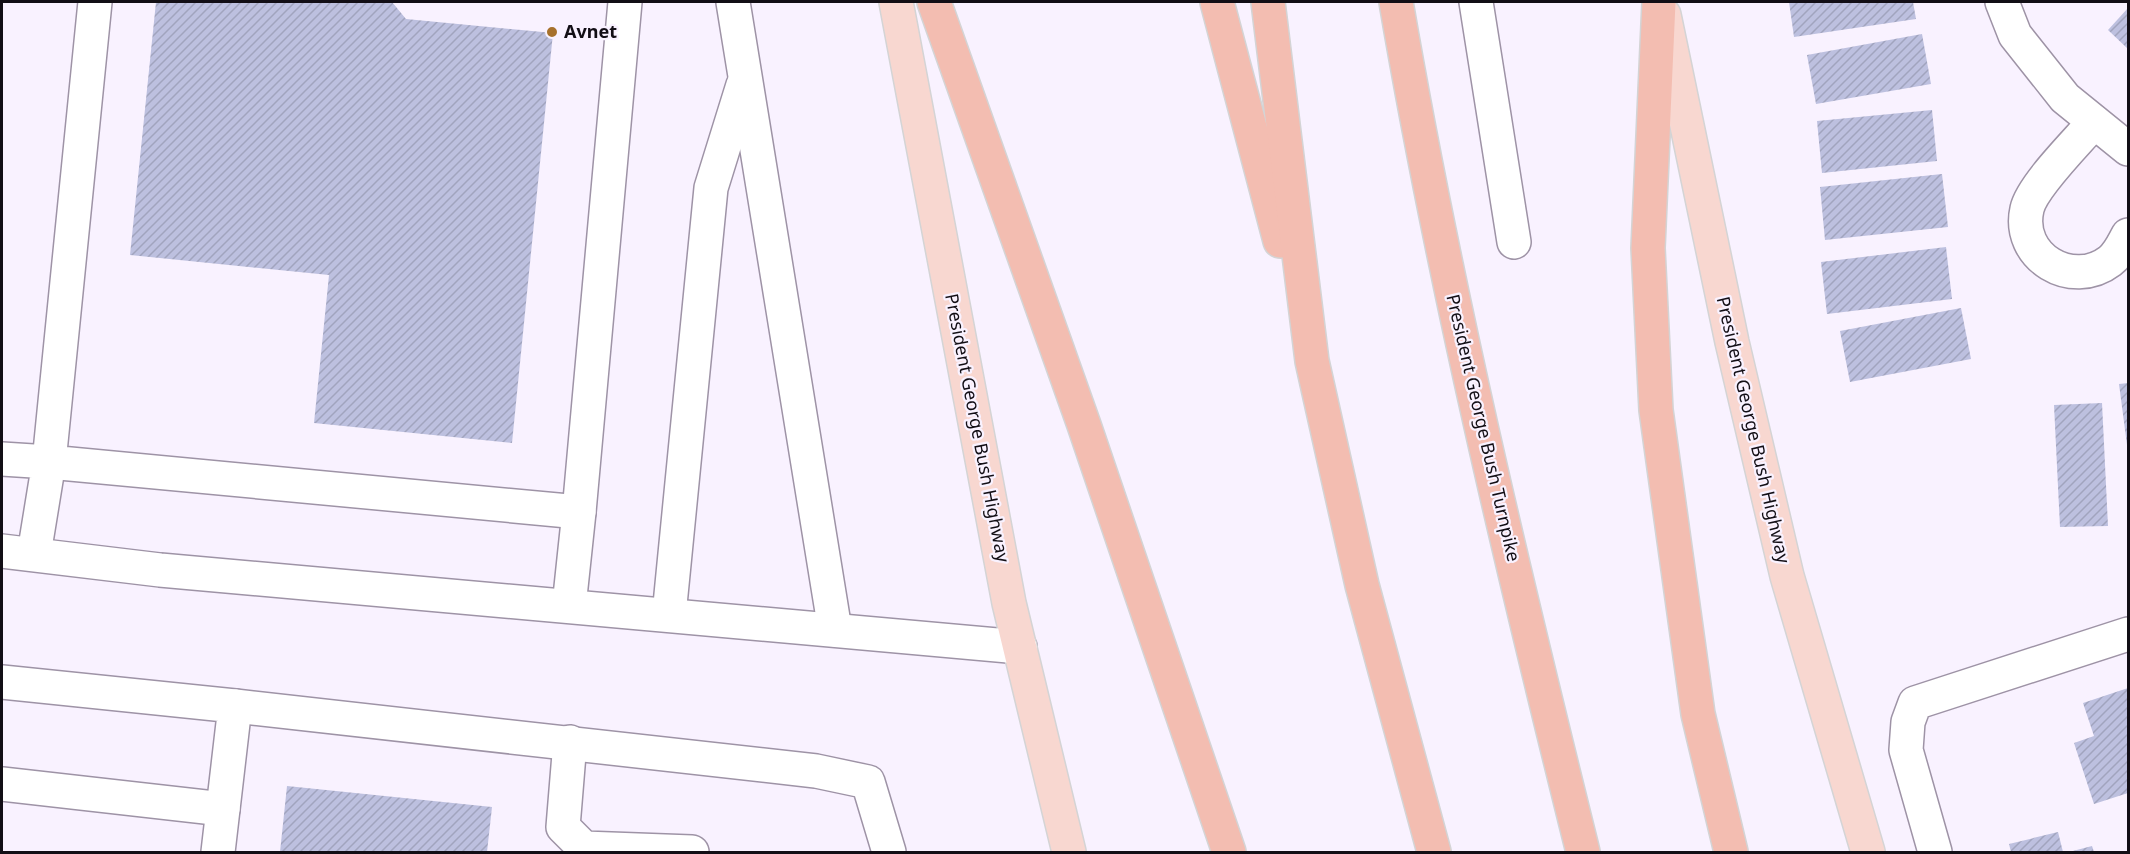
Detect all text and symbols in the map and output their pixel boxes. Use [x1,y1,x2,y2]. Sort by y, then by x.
place label: Avnet [564,19,617,43]
marker: Avnet [545,25,559,39]
street label: President George Bush Highway [940,291,1016,565]
street label: President George Bush Turnpike [1441,292,1526,564]
street label: President George Bush Highway [1712,294,1797,566]

